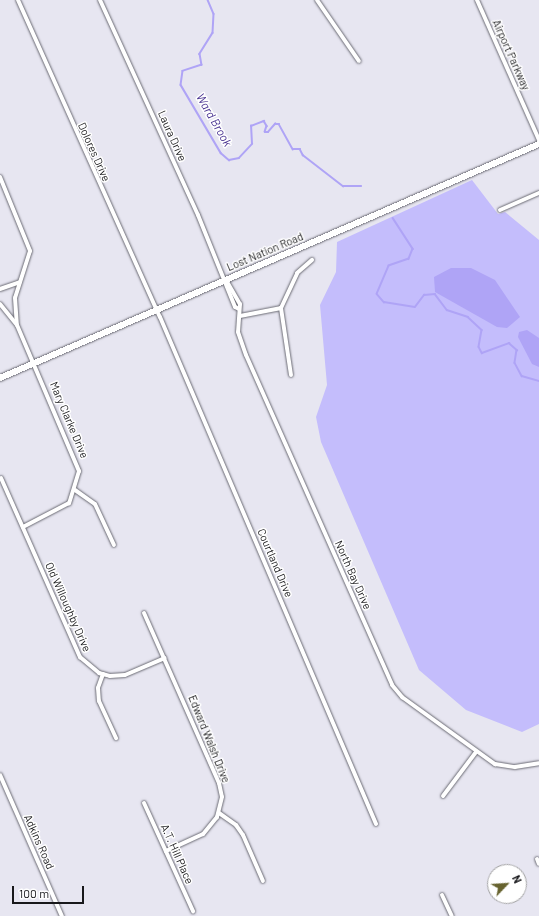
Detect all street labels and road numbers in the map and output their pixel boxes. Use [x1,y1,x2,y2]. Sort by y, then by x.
street label: Airport Parkway [490,18,532,92]
street label: Laura Drive [155,109,189,163]
street label: Dolores Drive [75,121,113,183]
street label: Lost Nation Road [225,230,305,274]
street label: Mary Clarke Drive [47,380,91,460]
street label: Courtland Drive [255,527,295,599]
street label: North Bay Drive [332,539,374,611]
street label: Old Willoughby Drive [42,560,94,654]
street label: Edward Walsh Drive [185,693,233,785]
street label: Adkins Road [21,813,57,871]
street label: A.T. Hill Place [158,822,196,886]

